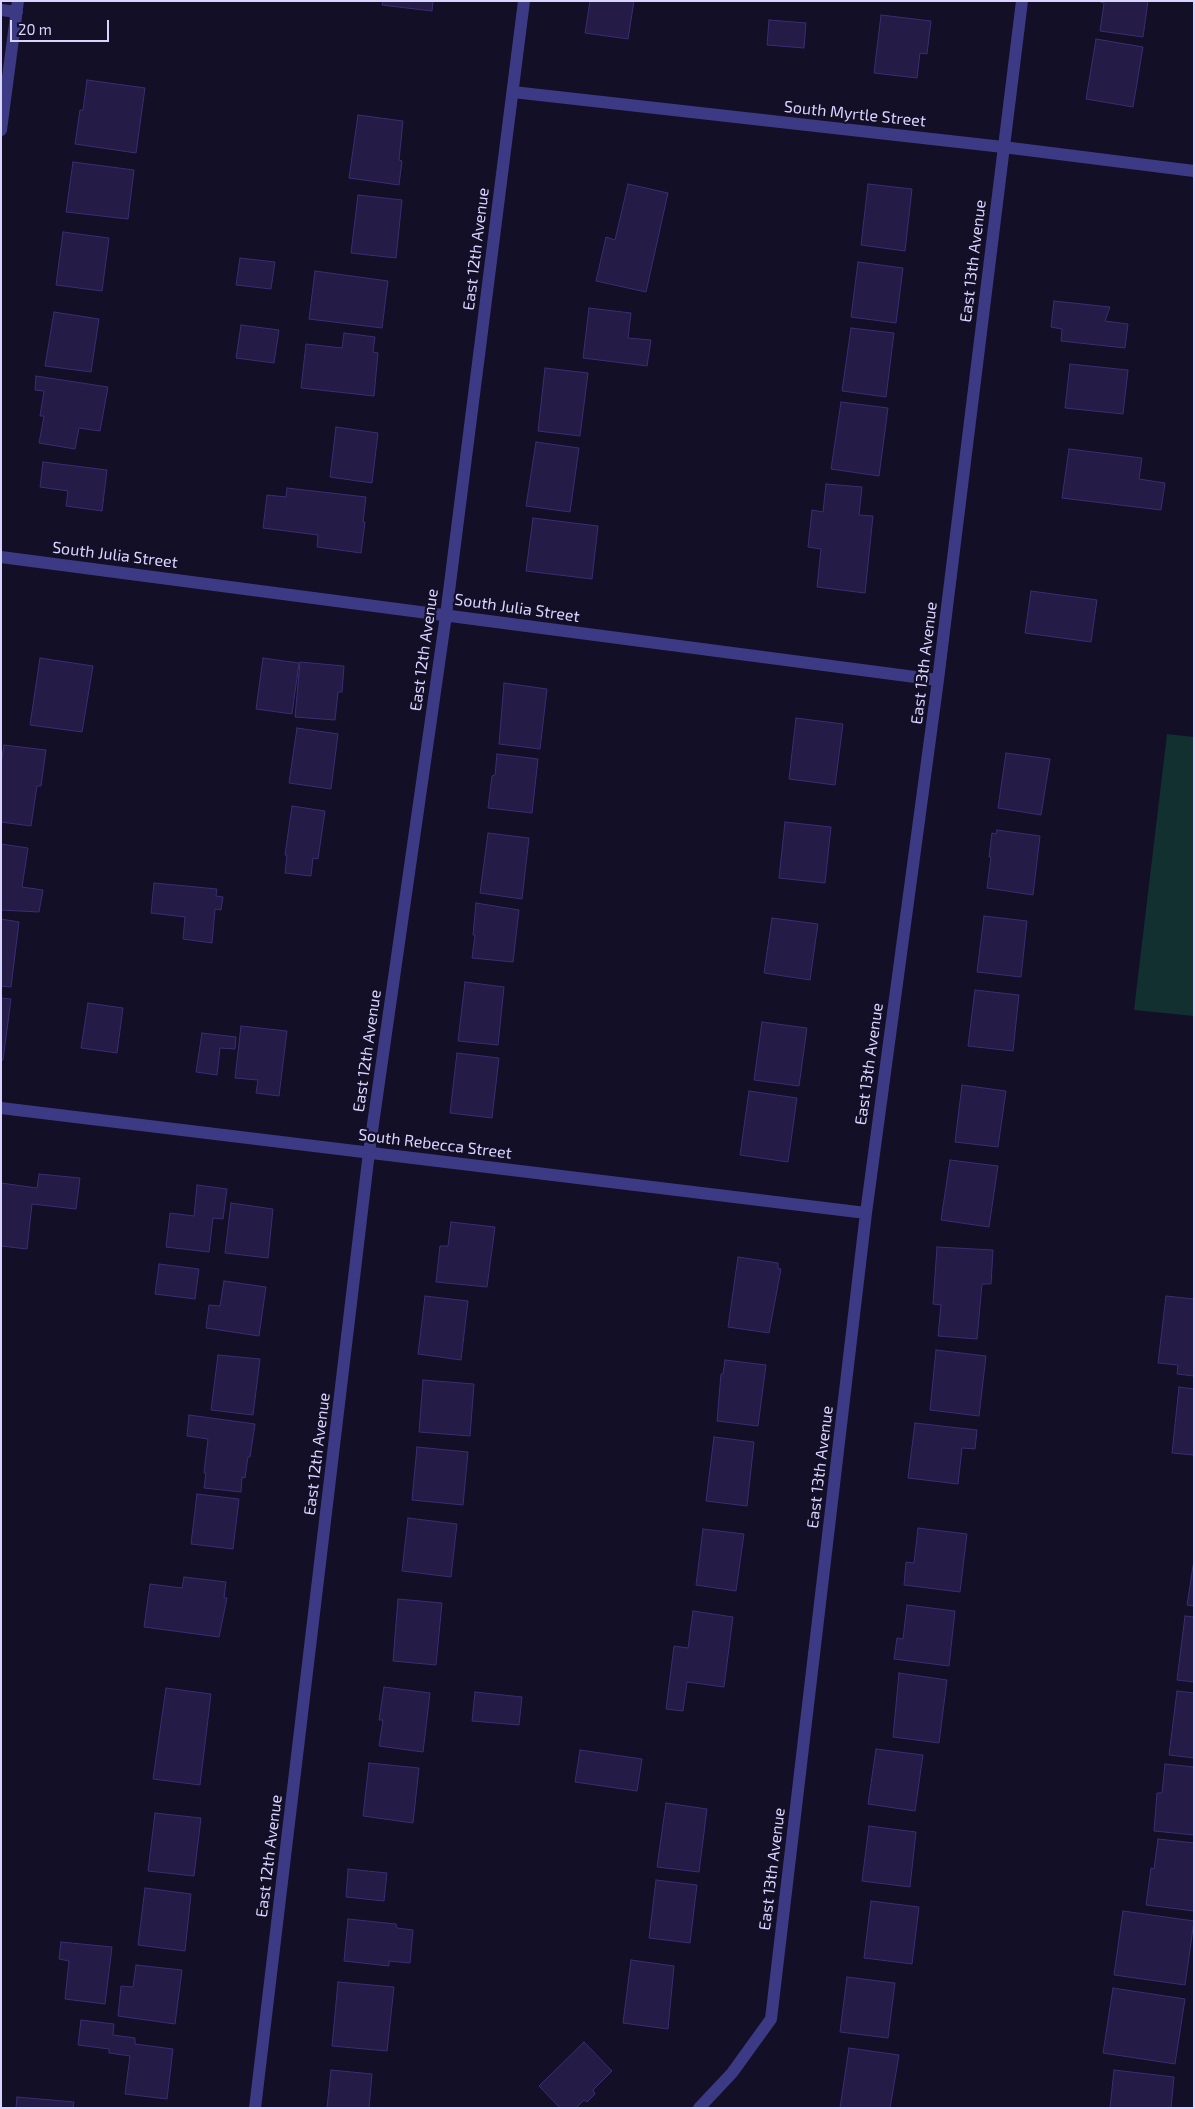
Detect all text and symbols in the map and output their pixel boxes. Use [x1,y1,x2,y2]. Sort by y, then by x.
scale bar [12,10,111,42]
text: 20 m [18,20,52,38]
street label: South Myrtle Street [783,97,927,131]
street label: East 12th Avenue [459,187,493,311]
street label: East 13th Avenue [956,199,990,323]
street label: South Julia Street [51,538,179,572]
street label: East 12th Avenue [406,588,442,712]
street label: South Julia Street [453,590,581,626]
street label: East 13th Avenue [907,601,941,725]
street label: East 12th Avenue [349,989,385,1113]
street label: East 13th Avenue [851,1002,887,1126]
street label: South Rebecca Street [357,1125,513,1163]
street label: East 12th Avenue [300,1392,334,1516]
street label: East 13th Avenue [803,1405,837,1529]
street label: East 12th Avenue [252,1794,286,1918]
street label: East 13th Avenue [755,1807,789,1931]

